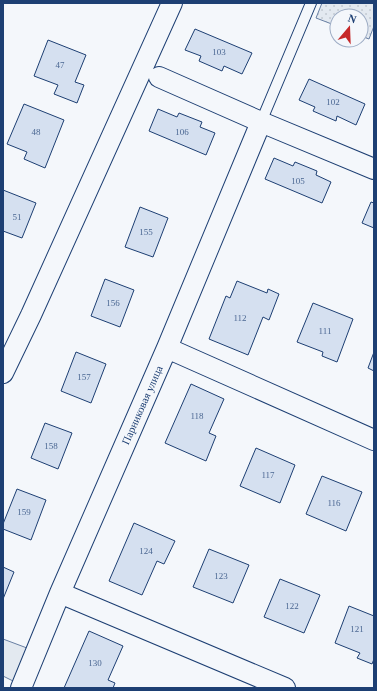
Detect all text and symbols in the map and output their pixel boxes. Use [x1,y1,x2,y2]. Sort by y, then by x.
north arrow [329,8,369,48]
text: N [347,12,358,26]
house number: 103 [212,47,226,57]
house number: 47 [56,60,65,70]
house number: 102 [326,97,340,107]
house number: 48 [32,127,41,137]
house number: 106 [175,127,189,137]
house number: 105 [291,176,305,186]
house number: 51 [13,212,22,222]
house number: 155 [139,227,153,237]
house number: 156 [106,298,120,308]
house number: 112 [233,313,247,323]
house number: 111 [319,326,331,336]
street label: Парниковая улица [119,363,165,446]
house number: 157 [77,372,91,382]
house number: 118 [190,411,204,421]
house number: 158 [44,441,58,451]
house number: 117 [261,470,275,480]
house number: 116 [327,498,341,508]
house number: 159 [17,507,31,517]
house number: 124 [139,546,153,556]
house number: 123 [214,571,228,581]
house number: 122 [285,601,299,611]
house number: 121 [350,624,364,634]
house number: 130 [88,658,102,668]

